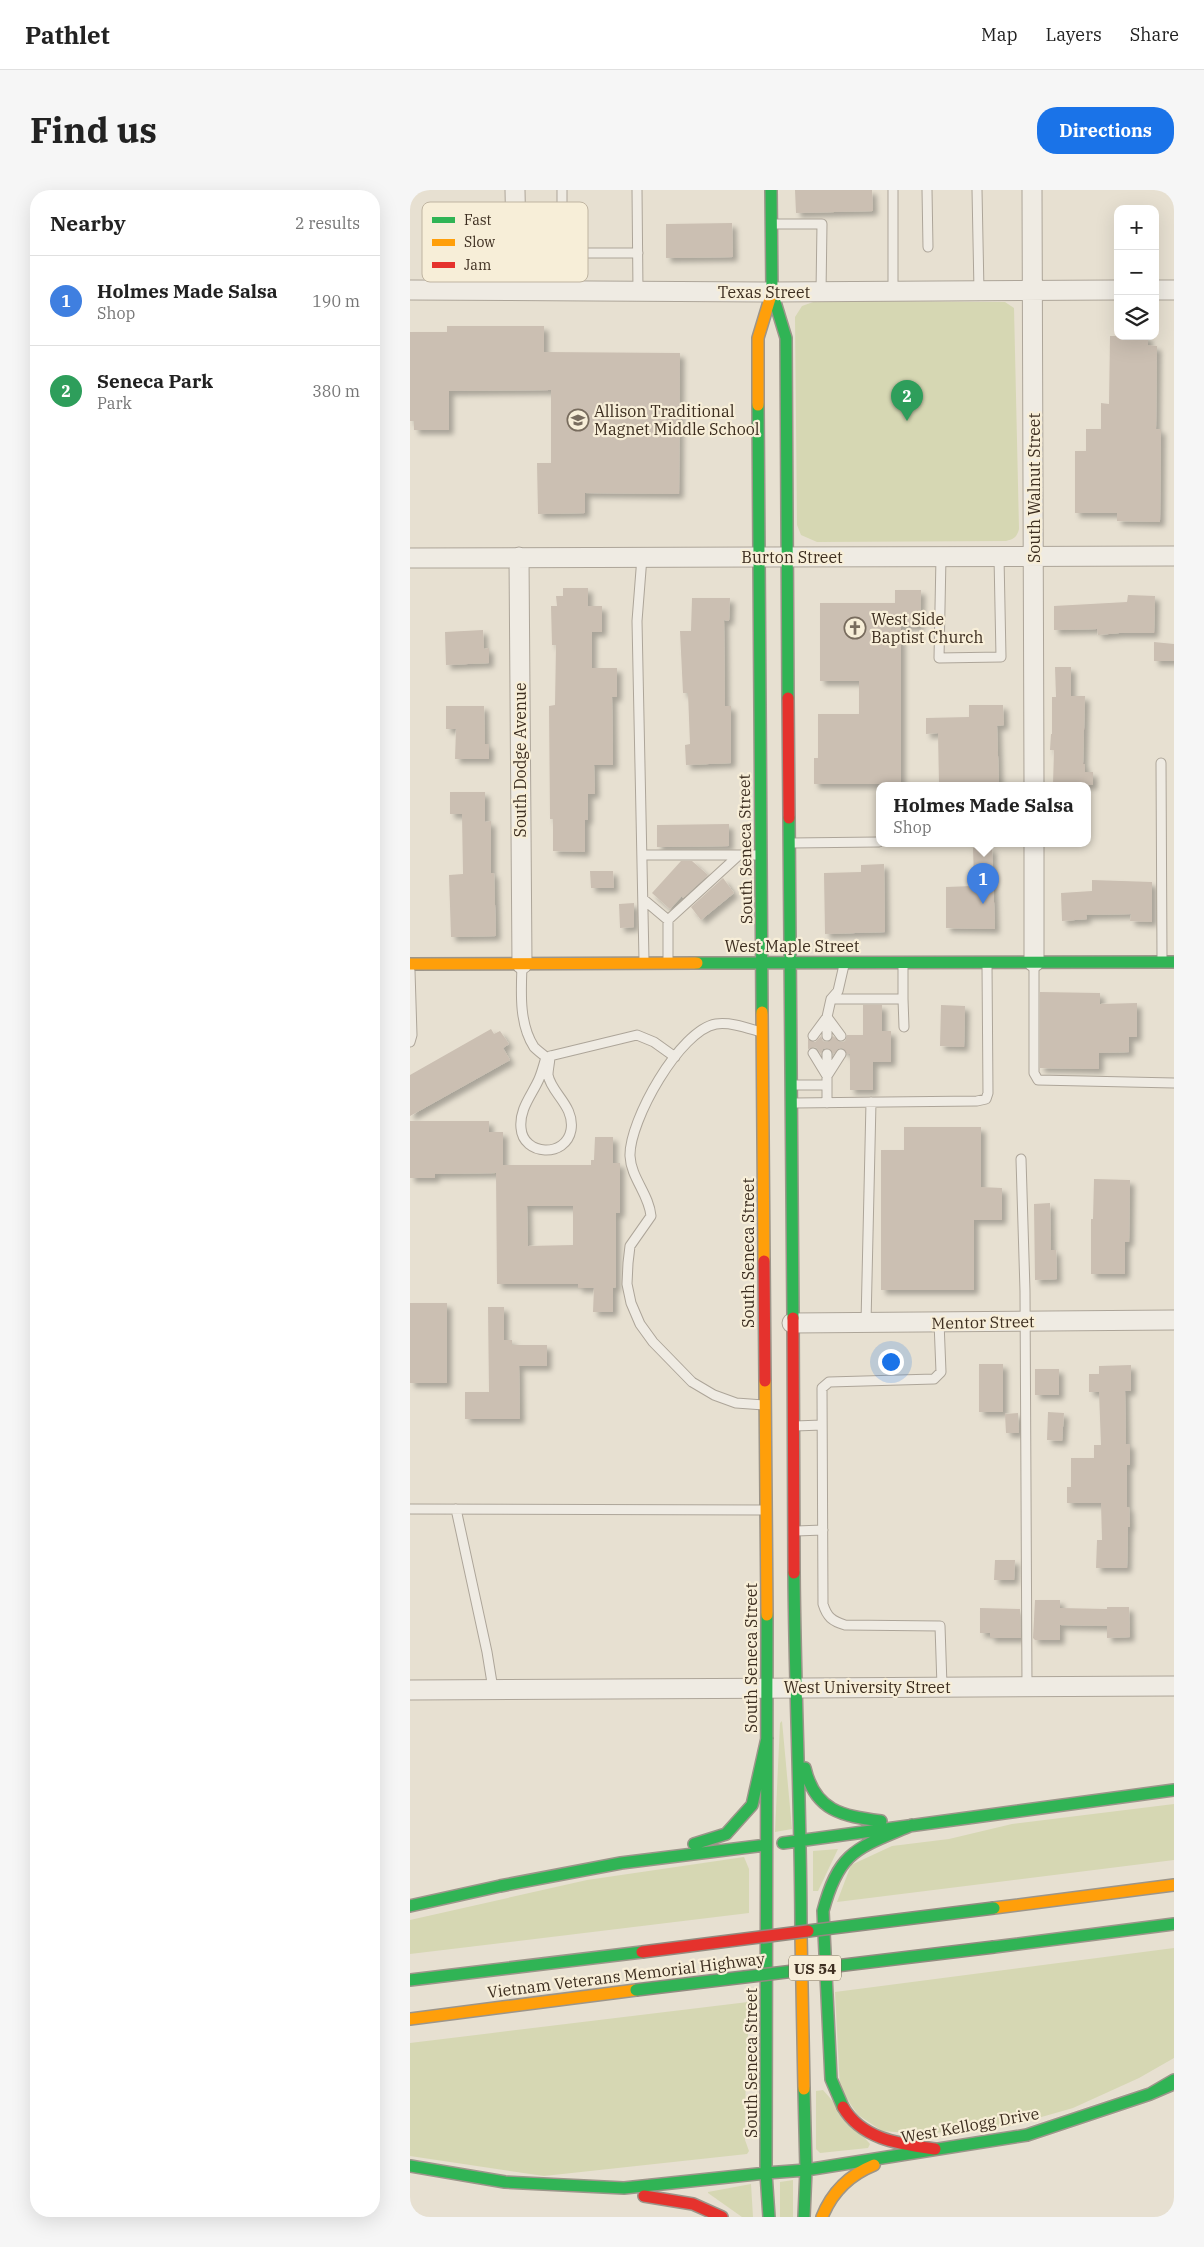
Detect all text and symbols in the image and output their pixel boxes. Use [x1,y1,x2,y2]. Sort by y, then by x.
text: Pathlet [25,19,110,51]
text: Map [981,23,1018,46]
text: Layers [1046,23,1102,46]
text: Share [1130,23,1179,46]
text: Find us [30,107,157,153]
button: Directions [1037,107,1174,154]
legend [422,202,588,282]
map controls [1114,205,1159,340]
button: + [1114,205,1159,250]
text: Nearby [50,209,126,237]
text: Fast [464,211,492,229]
text: 2 results [295,213,360,233]
text: Slow [464,233,495,251]
button: − [1114,250,1159,295]
text: Jam [464,256,491,274]
text: Holmes Made Salsa [97,279,277,303]
street label: Texas Street [718,282,810,302]
text: 1 [61,291,71,311]
text: 190 m [312,291,360,311]
button: layers [1114,295,1159,340]
text: Shop [97,303,135,323]
text: Seneca Park [97,369,213,393]
pin: 2 [891,380,923,421]
text: 2 [61,381,71,401]
text: 380 m [312,381,360,401]
text: Park [97,393,132,413]
place label: Allison Traditional Magnet Middle School [594,401,760,439]
school or university icon: Allison Traditional Magnet Middle School [566,408,590,432]
street label: South Walnut Street [1024,413,1044,563]
street label: Burton Street [741,547,843,567]
place label: West Side Baptist Church [871,609,984,647]
church icon: West Side Baptist Church [843,616,867,640]
street label: South Dodge Avenue [510,682,530,838]
street label: South Seneca Street [734,773,756,924]
popup [876,782,1091,847]
text: Holmes Made Salsa [893,793,1074,817]
text: Shop [893,817,931,837]
pin: 1 [967,863,999,904]
street label: West Maple Street [725,936,860,956]
street label: South Seneca Street [738,1178,758,1328]
street label: Mentor Street [931,1311,1035,1333]
your location [878,1349,904,1375]
street label: South Seneca Street [741,1583,761,1733]
street label: West University Street [783,1677,951,1697]
street label: Vietnam Veterans Memorial Highway [486,1948,766,2002]
road number: US 54 [789,1956,841,1980]
street label: South Seneca Street [741,1988,761,2138]
street label: West Kellogg Drive [899,2103,1041,2147]

